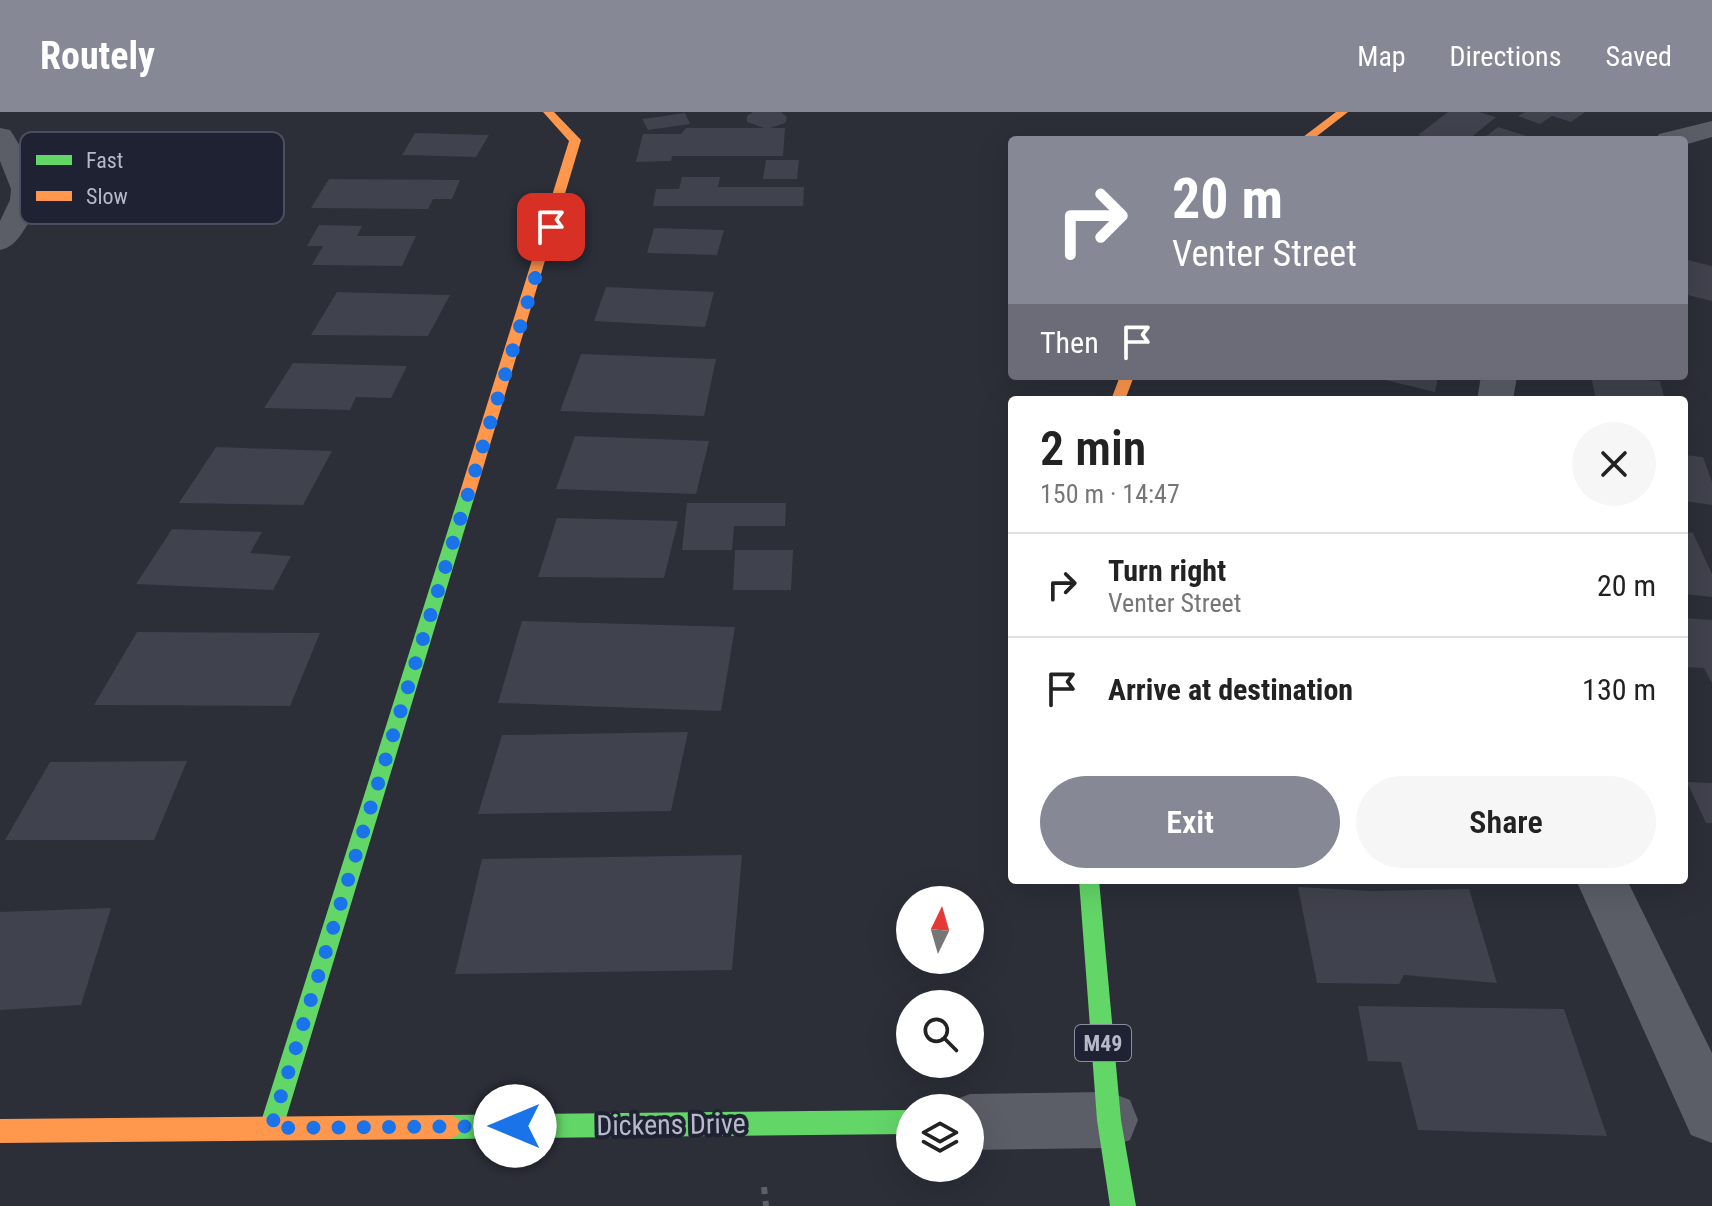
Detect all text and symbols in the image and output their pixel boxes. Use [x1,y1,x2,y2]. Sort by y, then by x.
text: Routely [40,34,155,78]
text: Map [1357,40,1406,73]
text: Directions [1450,40,1561,73]
text: Saved [1605,40,1672,73]
legend [20,132,284,224]
text: Fast [86,148,123,173]
text: 20 m [1172,166,1283,232]
icon: right [1040,168,1144,272]
text: Slow [86,184,128,209]
pin [517,193,585,261]
icon: arrive [529,205,573,249]
text: Venter Street [1172,233,1357,275]
icon: arrive [1115,320,1159,364]
text: Then [1040,325,1099,360]
text: 2 min [1040,420,1146,477]
button: close [1572,422,1656,506]
text: 150 m · 14:47 [1040,479,1180,509]
text: Turn right [1108,553,1226,588]
icon: right [1040,563,1084,607]
text: 20 m [1597,568,1656,603]
text: Venter Street [1108,588,1242,618]
icon: arrive [1040,667,1084,711]
text: Arrive at destination [1108,672,1353,707]
text: 130 m [1582,672,1656,707]
button: Exit [1040,776,1340,868]
button: Share [1356,776,1656,868]
north arrow [896,886,984,974]
map controls [896,886,984,1182]
button: search [896,990,984,1078]
road number: M49 [1075,1025,1131,1061]
position arrow [473,1084,557,1168]
button: layers [896,1094,984,1182]
street label: Dickens Drive [596,1107,746,1142]

